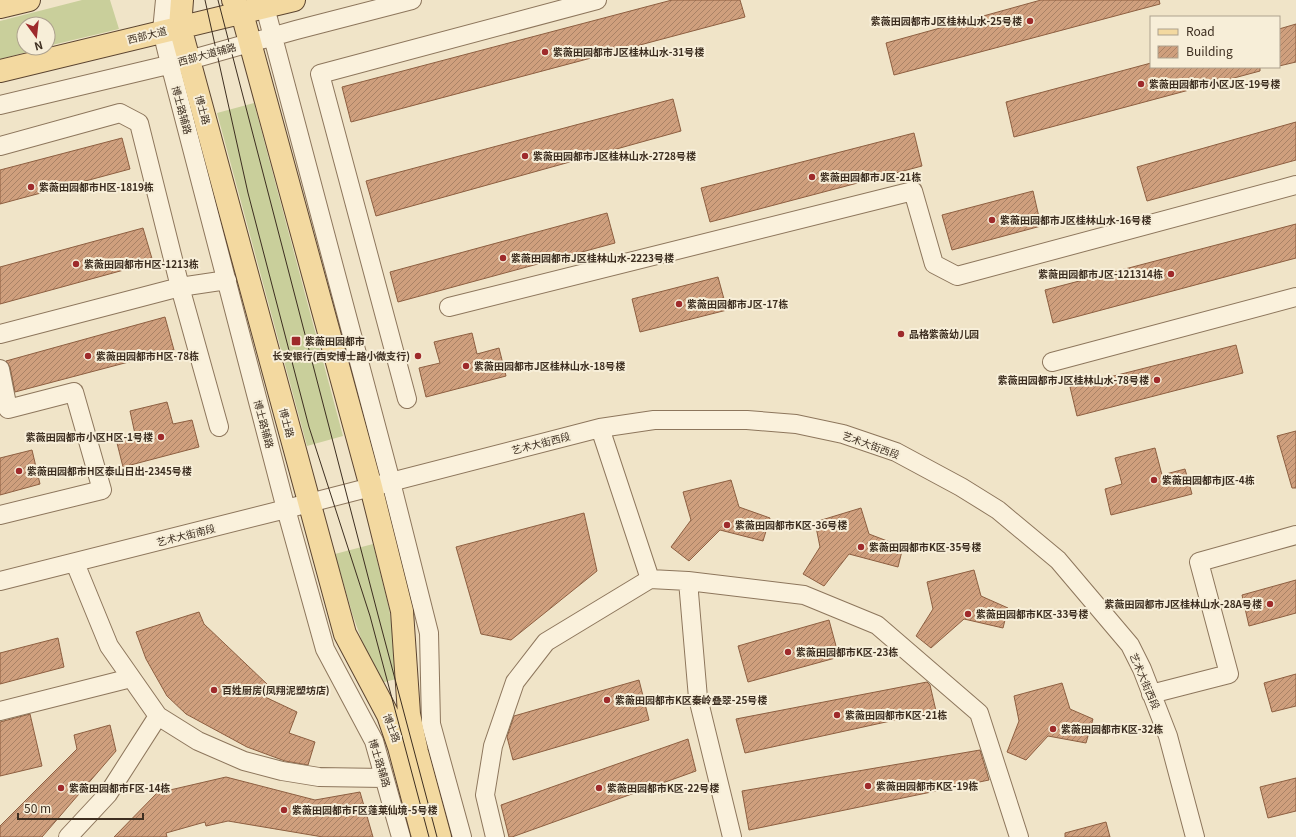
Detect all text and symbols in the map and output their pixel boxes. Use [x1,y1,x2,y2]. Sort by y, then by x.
place label: 紫薇田园都市J区桂林山水-25号楼 [871,13,1022,28]
north arrow [16,16,56,56]
marker: 紫薇田园都市J区桂林山水-25号楼 [1025,16,1035,26]
legend [1150,16,1280,68]
street label: 西部大道 [126,22,168,47]
text: Road [1186,22,1215,39]
text: N [33,38,45,55]
street label: 西部大道辅路 [176,39,238,69]
text: Building [1186,42,1233,59]
place label: 紫薇田园都市J区桂林山水-31号楼 [553,44,704,59]
marker: 紫薇田园都市J区桂林山水-31号楼 [540,47,550,57]
place label: 紫薇田园都市小区J区-19号楼 [1149,76,1280,91]
marker: 紫薇田园都市小区J区-19号楼 [1136,79,1146,89]
street label: 博士路辅路 [169,84,196,136]
street label: 博士路 [192,93,215,126]
place label: 紫薇田园都市J区桂林山水-2728号楼 [533,148,696,163]
marker: 紫薇田园都市J区桂林山水-2728号楼 [520,151,530,161]
place label: 紫薇田园都市J区-21栋 [820,169,921,184]
marker: 紫薇田园都市J区-21栋 [807,172,817,182]
place label: 紫薇田园都市H区-1819栋 [39,179,154,194]
marker: 紫薇田园都市H区-1819栋 [26,182,36,192]
place label: 紫薇田园都市J区桂林山水-16号楼 [1000,212,1151,227]
marker: 紫薇田园都市J区桂林山水-16号楼 [987,215,997,225]
place label: 紫薇田园都市J区桂林山水-2223号楼 [511,250,674,265]
marker: 紫薇田园都市J区桂林山水-2223号楼 [498,253,508,263]
place label: 紫薇田园都市H区-1213栋 [84,256,199,271]
marker: 紫薇田园都市H区-1213栋 [71,259,81,269]
place label: 紫薇田园都市J区-121314栋 [1038,266,1163,281]
marker: 紫薇田园都市J区-121314栋 [1166,269,1176,279]
place label: 紫薇田园都市J区-17栋 [687,296,788,311]
marker: 紫薇田园都市J区-17栋 [674,299,684,309]
place label: 品格紫薇幼儿园 [909,326,979,341]
marker: 品格紫薇幼儿园 [896,329,906,339]
place label: 紫薇田园都市 [305,333,365,348]
marker: 紫薇田园都市 [290,335,302,347]
place label: 紫薇田园都市H区-78栋 [96,348,199,363]
place label: 长安银行(西安博士路小微支行) [272,348,410,363]
marker: 紫薇田园都市H区-78栋 [83,351,93,361]
marker: 长安银行(西安博士路小微支行) [413,351,423,361]
place label: 紫薇田园都市J区桂林山水-18号楼 [474,358,625,373]
marker: 紫薇田园都市J区桂林山水-18号楼 [461,361,471,371]
place label: 紫薇田园都市J区桂林山水-78号楼 [998,372,1149,387]
marker: 紫薇田园都市J区桂林山水-78号楼 [1152,375,1162,385]
street label: 博士路辅路 [251,398,278,450]
street label: 博士路 [276,406,299,439]
street label: 艺术大街西段 [840,427,902,462]
street label: 艺术大街西段 [510,428,572,457]
place label: 紫薇田园都市小区H区-1号楼 [26,429,153,444]
marker: 紫薇田园都市小区H区-1号楼 [156,432,166,442]
place label: 紫薇田园都市H区泰山日出-2345号楼 [27,463,192,478]
marker: 紫薇田园都市H区泰山日出-2345号楼 [14,466,24,476]
place label: 紫薇田园都市j区-4栋 [1162,472,1255,487]
marker: 紫薇田园都市j区-4栋 [1149,475,1159,485]
place label: 紫薇田园都市K区-36号楼 [735,517,847,532]
street label: 艺术大街南段 [155,520,217,549]
marker: 紫薇田园都市K区-36号楼 [722,520,732,530]
place label: 紫薇田园都市K区-35号楼 [869,539,981,554]
marker: 紫薇田园都市K区-35号楼 [856,542,866,552]
place label: 紫薇田园都市J区桂林山水-28A号楼 [1104,596,1262,611]
marker: 紫薇田园都市J区桂林山水-28A号楼 [1265,599,1275,609]
place label: 紫薇田园都市K区-33号楼 [976,606,1088,621]
marker: 紫薇田园都市K区-33号楼 [963,609,973,619]
place label: 紫薇田园都市K区-23栋 [796,644,898,659]
marker: 紫薇田园都市K区-23栋 [783,647,793,657]
street label: 艺术大街西段 [1127,650,1164,711]
place label: 百姓厨房(凤翔泥塑坊店) [222,682,330,697]
marker: 百姓厨房(凤翔泥塑坊店) [209,685,219,695]
place label: 紫薇田园都市K区秦岭叠翠-25号楼 [615,692,767,707]
marker: 紫薇田园都市K区秦岭叠翠-25号楼 [602,695,612,705]
place label: 紫薇田园都市K区-21栋 [845,707,947,722]
marker: 紫薇田园都市K区-21栋 [832,710,842,720]
street label: 博士路 [380,711,405,745]
place label: 紫薇田园都市K区-32栋 [1061,721,1163,736]
marker: 紫薇田园都市K区-32栋 [1048,724,1058,734]
street label: 博士路辅路 [366,737,395,789]
place label: 紫薇田园都市K区-19栋 [876,778,978,793]
place label: 紫薇田园都市F区-14栋 [69,780,170,795]
place label: 紫薇田园都市K区-22号楼 [607,780,719,795]
marker: 紫薇田园都市K区-19栋 [863,781,873,791]
marker: 紫薇田园都市F区-14栋 [56,783,66,793]
marker: 紫薇田园都市K区-22号楼 [594,783,604,793]
scale bar [18,795,143,821]
text: 50 m [24,799,51,816]
place label: 紫薇田园都市F区蓬莱仙境-5号楼 [292,802,437,817]
marker: 紫薇田园都市F区蓬莱仙境-5号楼 [279,805,289,815]

